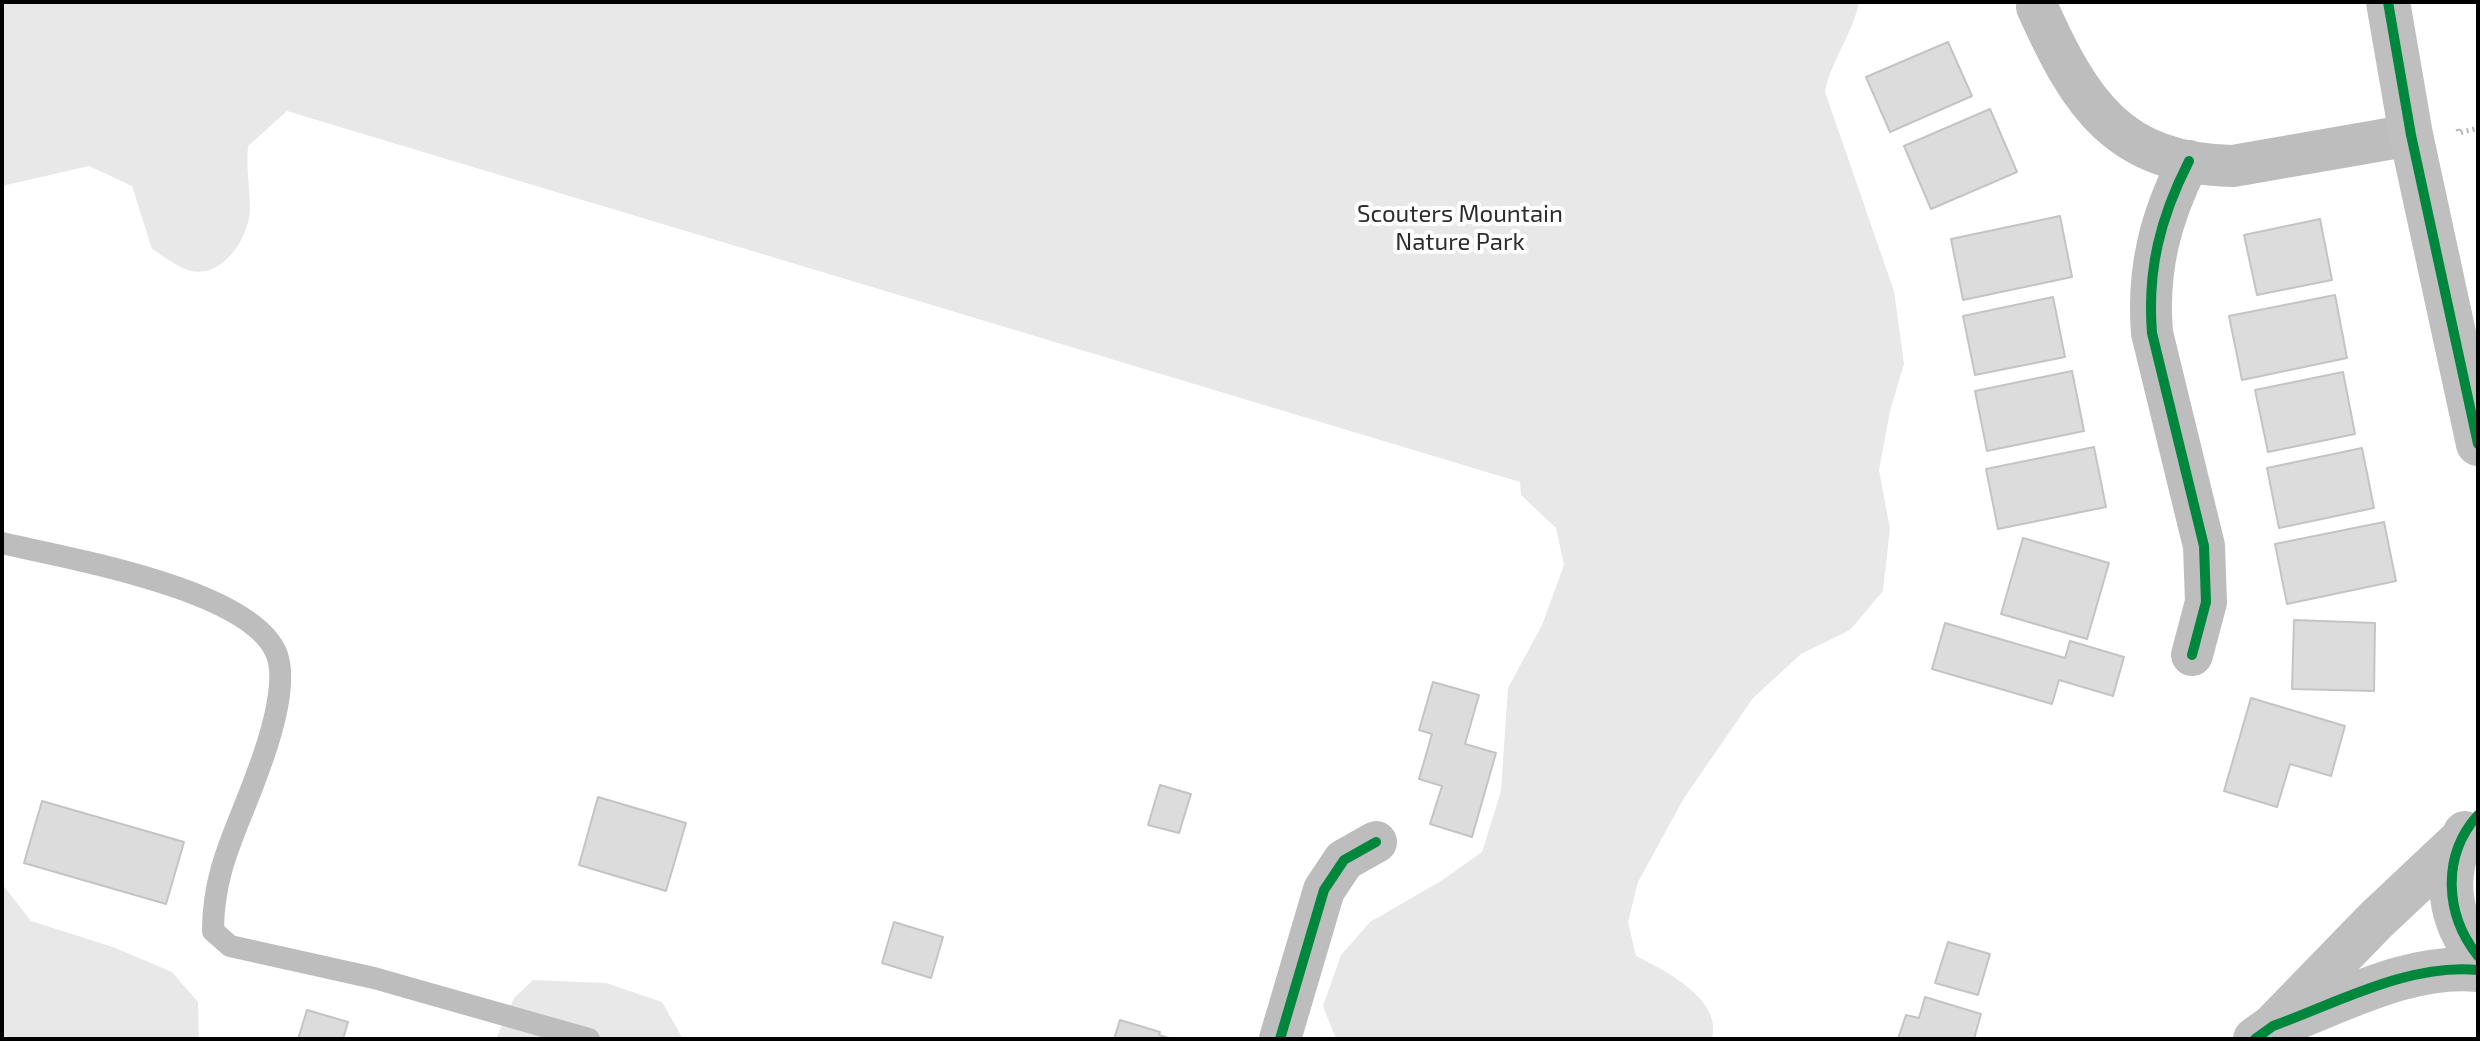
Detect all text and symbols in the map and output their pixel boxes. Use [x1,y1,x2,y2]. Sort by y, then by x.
park label: Scouters Mountain Nature Park [1357,200,1563,256]

